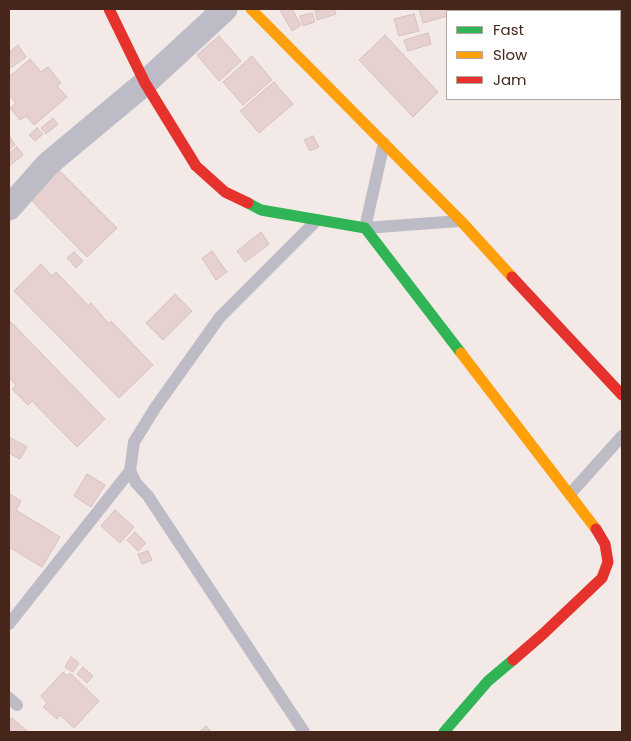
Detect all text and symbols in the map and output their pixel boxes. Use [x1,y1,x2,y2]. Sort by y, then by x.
legend [446,10,621,100]
text: Fast [493,19,524,40]
text: Slow [493,44,527,65]
text: Jam [493,69,527,90]

